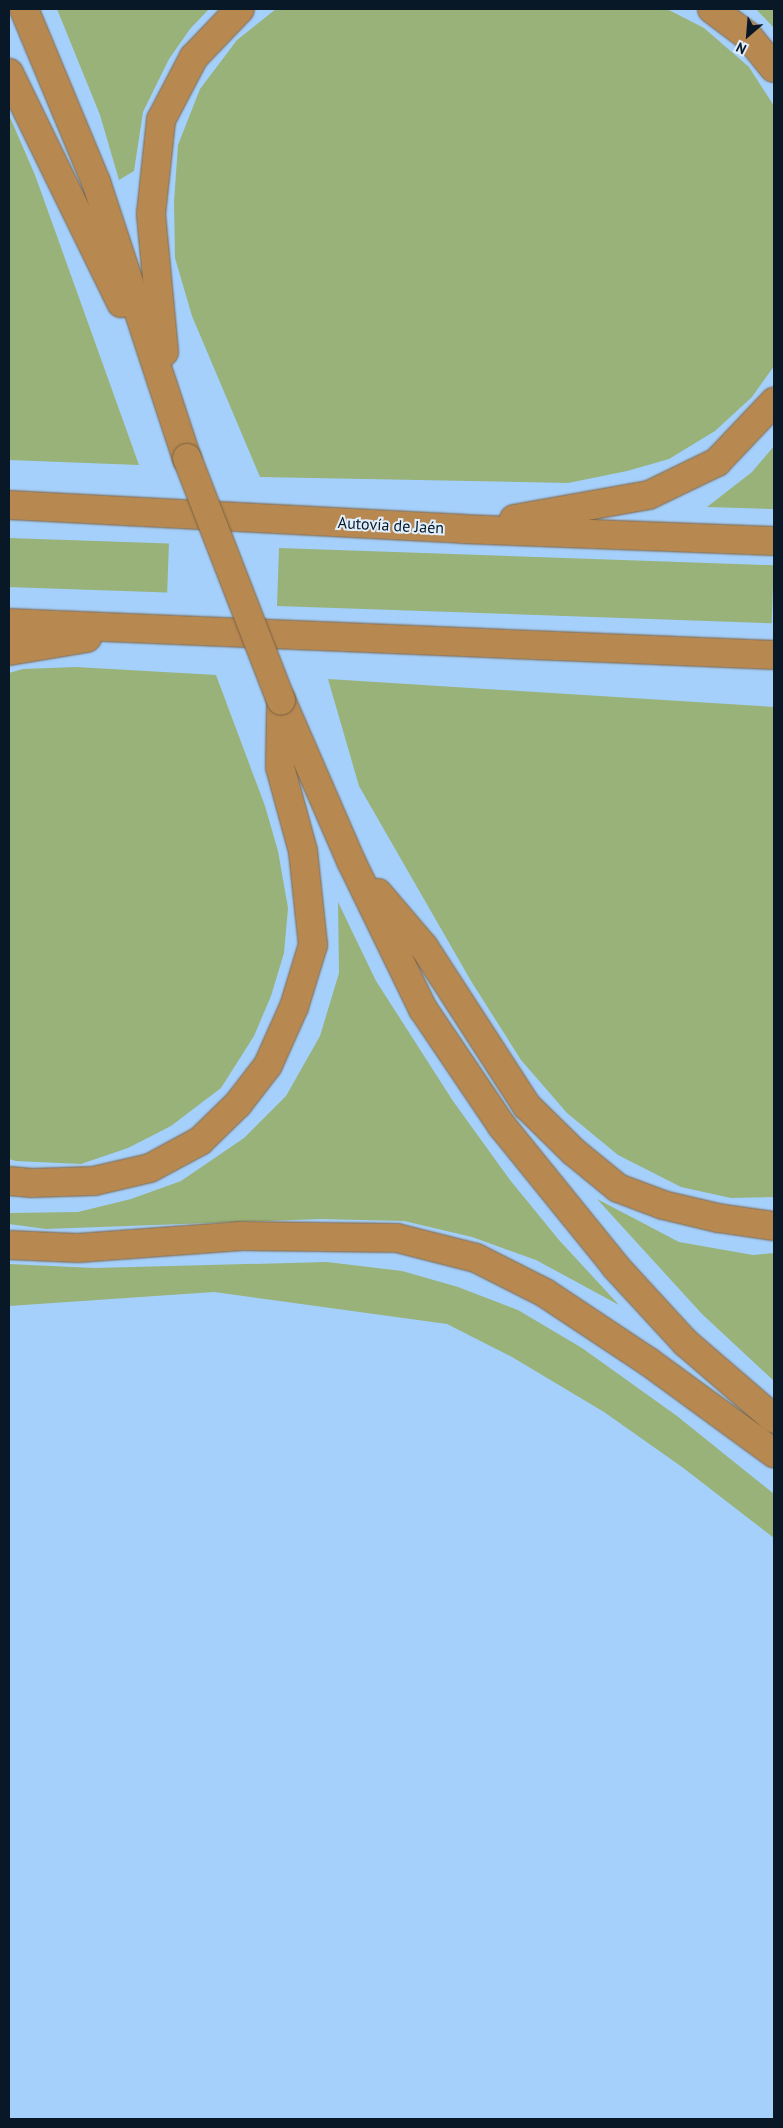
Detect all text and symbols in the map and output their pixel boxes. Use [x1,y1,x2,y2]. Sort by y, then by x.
north arrow [723,10,773,60]
text: N [733,38,749,58]
street label: Autovía de Jaén [337,513,445,537]

